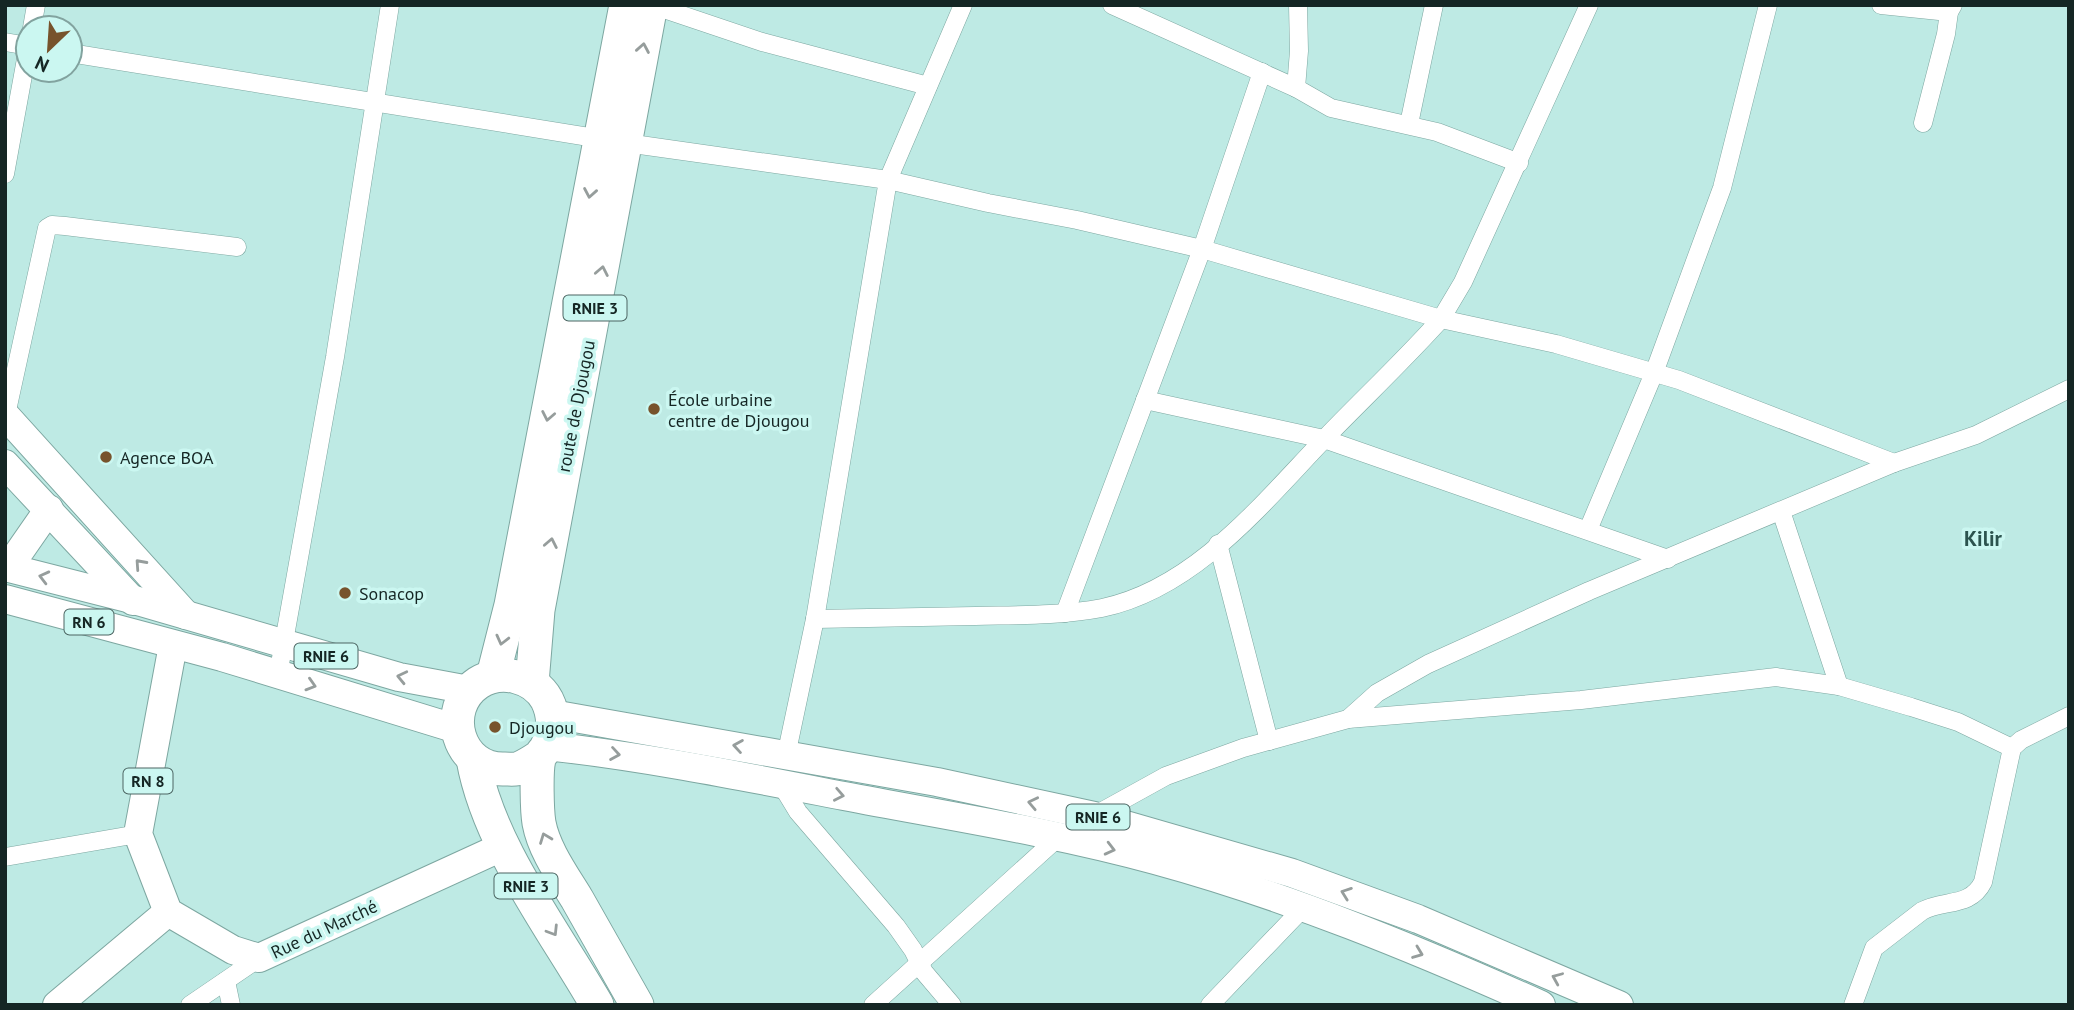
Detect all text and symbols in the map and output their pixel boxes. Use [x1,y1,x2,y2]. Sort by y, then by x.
north arrow [14,14,84,84]
one-way arrow [635,42,650,54]
text: N [31,51,53,78]
one-way arrow [583,187,598,198]
one-way arrow [594,265,609,277]
road number: RNIE 3 [564,296,626,320]
street label: route de Djougou [552,338,600,474]
place label: École urbaine centre de Djougou [668,388,809,432]
marker: École urbaine centre de Djougou [646,401,662,417]
one-way arrow [541,410,556,422]
place label: Agence BOA [120,446,214,469]
marker: Agence BOA [98,449,114,465]
district label: Kilir [1964,525,2003,552]
one-way arrow [542,537,557,549]
one-way arrow [136,559,148,572]
one-way arrow [39,571,51,585]
place label: Sonacop [359,582,424,605]
marker: Sonacop [337,585,353,601]
road number: RN 6 [64,610,114,635]
one-way arrow [496,634,510,646]
road number: RNIE 6 [294,643,358,668]
one-way arrow [396,671,408,685]
one-way arrow [305,676,317,691]
place label: Djougou [509,716,574,739]
marker: Djougou [487,719,503,735]
one-way arrow [732,739,744,754]
one-way arrow [609,746,621,761]
road number: RN 8 [124,768,172,794]
one-way arrow [833,787,845,802]
one-way arrow [1027,796,1039,811]
road number: RNIE 6 [1066,804,1130,830]
one-way arrow [539,833,553,845]
one-way arrow [1104,841,1116,855]
road number: RNIE 3 [494,874,558,898]
one-way arrow [1340,887,1352,901]
street label: Rue du Marché [267,894,381,964]
one-way arrow [545,923,558,936]
one-way arrow [1412,944,1424,958]
one-way arrow [1551,972,1564,986]

